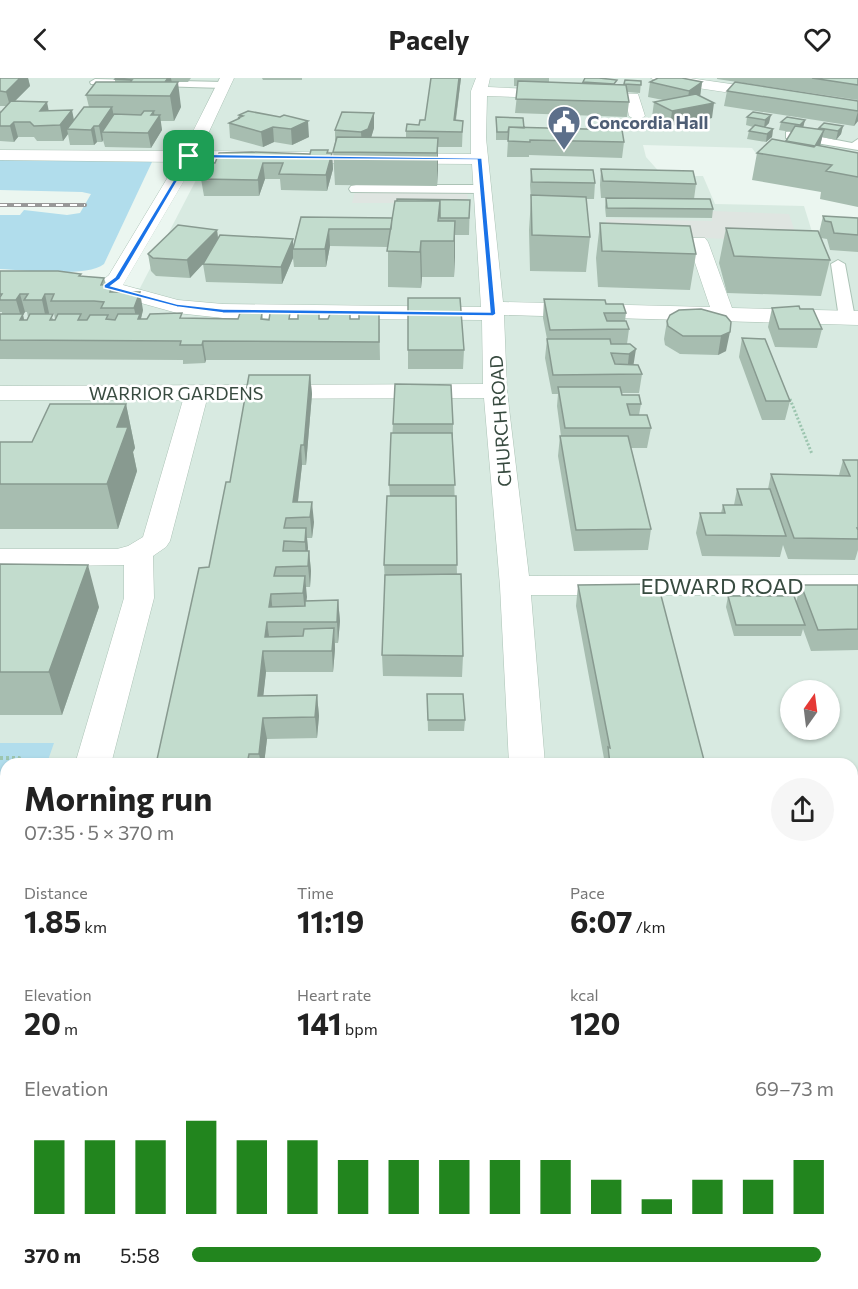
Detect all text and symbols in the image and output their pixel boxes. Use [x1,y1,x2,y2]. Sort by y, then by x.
icon: back [24,23,57,56]
text: Pacely [388,23,470,56]
icon: heart [801,23,834,56]
public building icon: Concordia Hall [546,104,582,151]
place label: Concordia Hall [587,111,708,133]
pin [163,130,214,181]
icon: arrive [172,139,205,172]
street label: CHURCH ROAD [484,355,516,487]
street label: WARRIOR GARDENS [89,382,263,404]
street label: EDWARD ROAD [640,572,804,599]
north arrow [780,680,840,740]
map controls [780,680,840,740]
text: Morning run [24,777,212,818]
button: share [771,778,834,841]
text: 07:35 · 5 × 370 m [24,820,174,844]
text: Distance [24,883,88,902]
text: Time [297,883,334,902]
text: Pace [570,883,605,902]
text: 1.85 [24,902,81,939]
text: 11:19 [297,902,364,939]
text: 6:07 [570,902,633,939]
text: km [81,917,107,936]
text: /km [633,917,665,936]
text: Elevation [24,985,92,1004]
text: Heart rate [297,985,371,1004]
text: kcal [570,985,599,1004]
text: 20 [24,1004,61,1041]
text: 141 [297,1004,342,1041]
text: 120 [570,1004,620,1041]
text: m [61,1019,78,1038]
text: bpm [342,1019,378,1038]
text: Elevation [24,1076,109,1100]
text: 69–73 m [755,1076,834,1100]
text: 370 m [24,1243,81,1267]
text: 5:58 [120,1243,160,1267]

